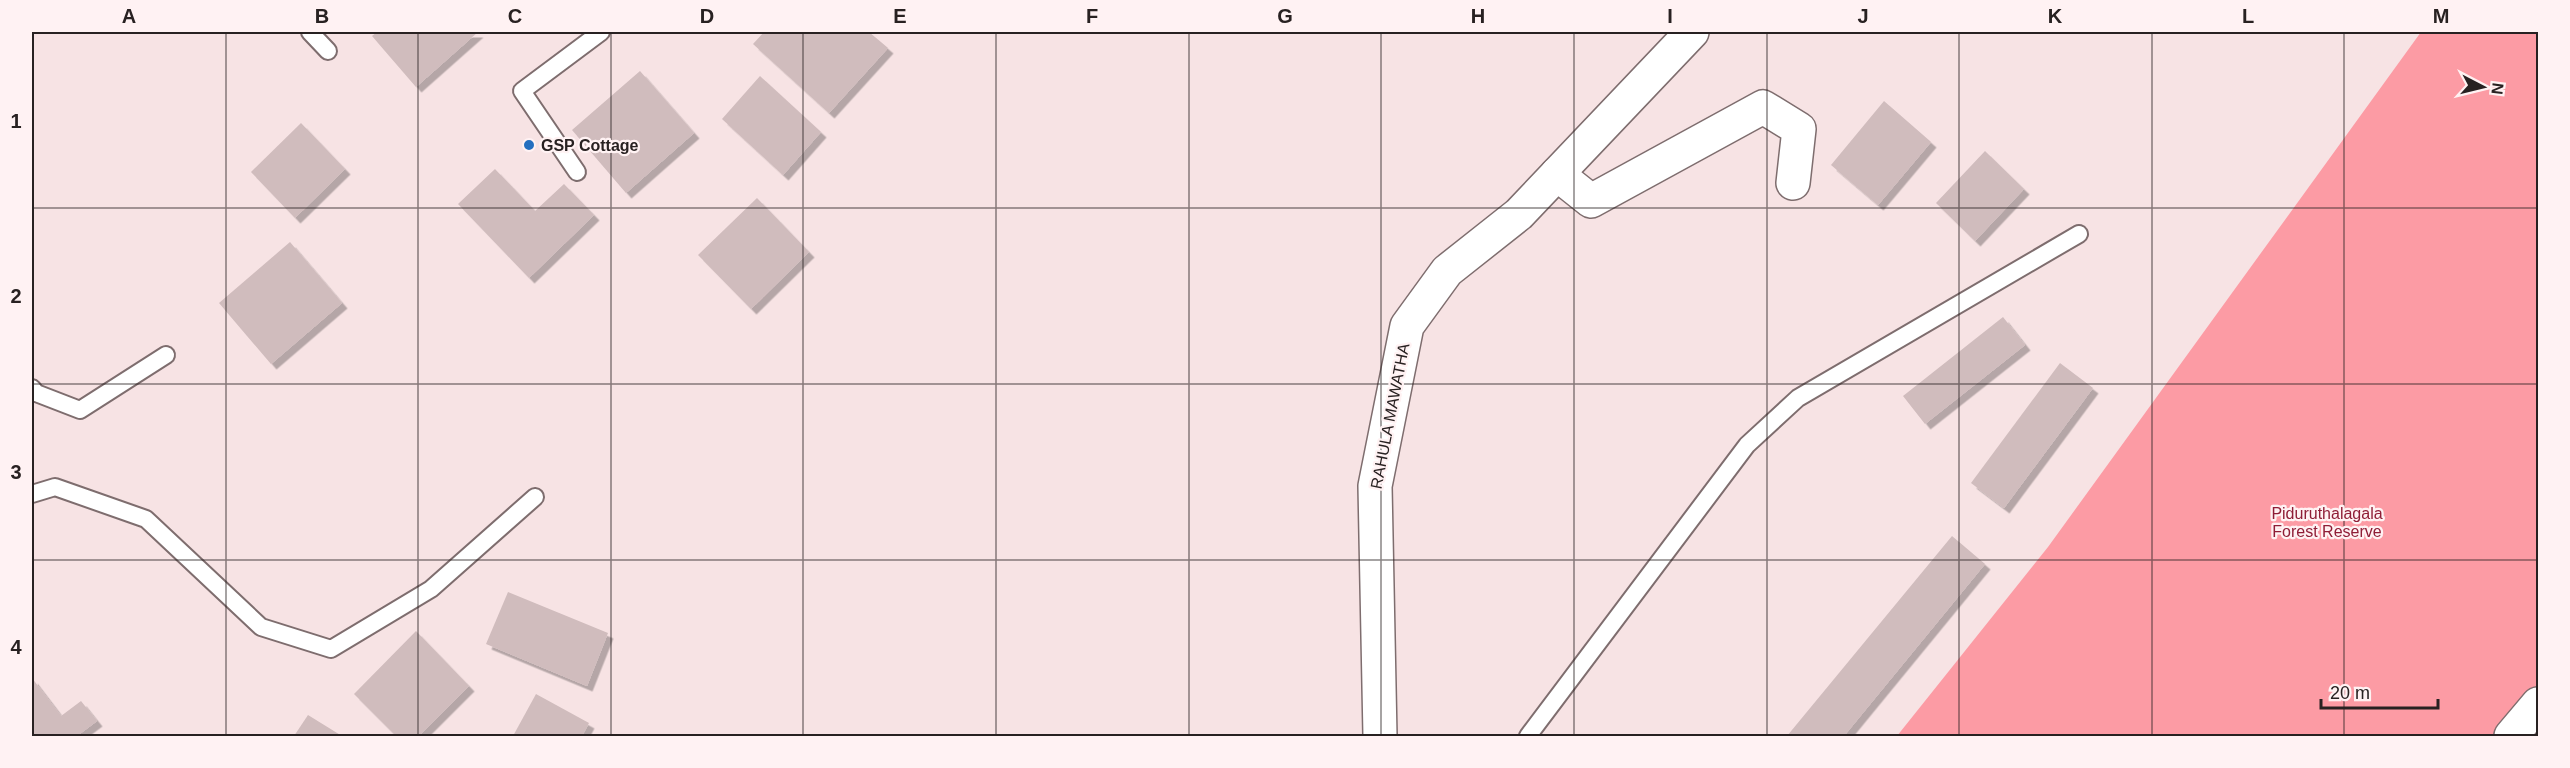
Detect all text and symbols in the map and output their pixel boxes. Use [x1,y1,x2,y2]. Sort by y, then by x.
text: A [122,5,136,27]
text: B [315,5,329,27]
text: C [508,5,522,27]
text: D [700,5,714,27]
text: E [893,5,907,27]
text: F [1086,5,1098,27]
text: G [1277,5,1293,27]
text: H [1471,5,1485,27]
text: I [1667,5,1673,27]
text: J [1857,5,1869,27]
text: K [2048,5,2063,27]
text: L [2242,5,2254,27]
text: M [2433,5,2449,27]
north arrow [2453,57,2513,117]
text: N [2488,82,2507,96]
text: 1 [10,110,22,132]
place label: GSP Cottage [541,137,639,154]
marker: GSP Cottage [522,138,536,152]
text: 2 [10,285,22,307]
street label: RAHULA MAWATHA [1368,341,1413,490]
text: 3 [10,461,22,483]
park label: Piduruthalagala Forest Reserve [2271,505,2383,540]
text: 4 [10,636,22,658]
scale bar [2321,672,2438,710]
text: 20 m [2330,683,2370,703]

